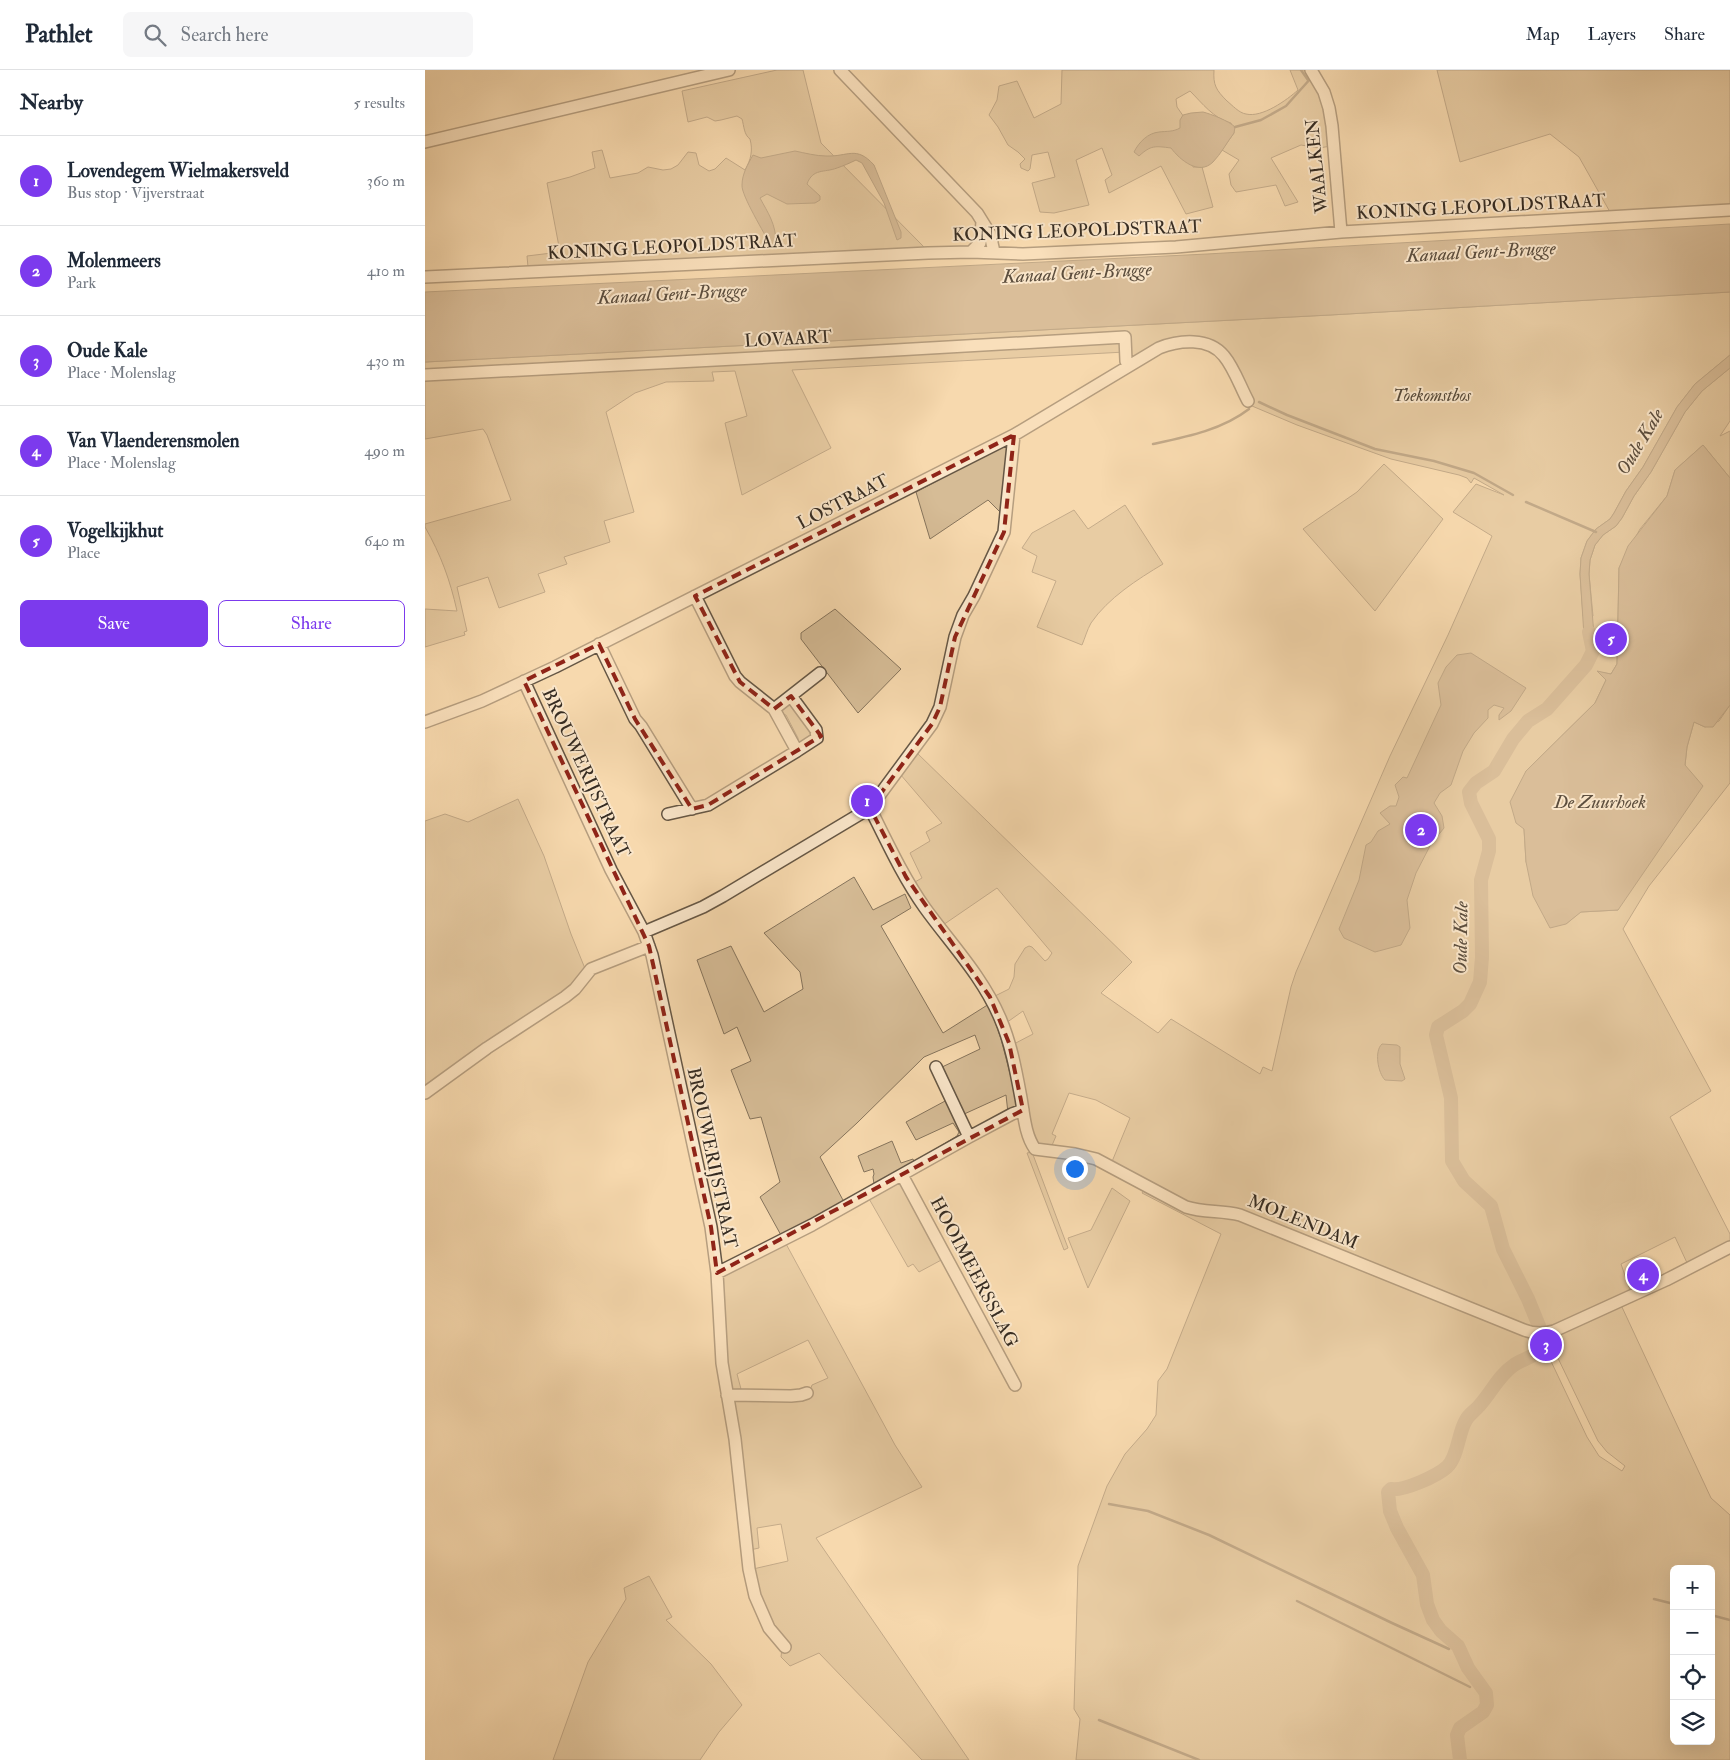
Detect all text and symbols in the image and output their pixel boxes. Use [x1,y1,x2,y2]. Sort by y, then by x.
search box [123,12,473,57]
text: Pathlet [25,19,93,50]
icon: search [141,21,169,49]
text: Search here [181,23,268,47]
text: Map [1526,23,1560,46]
text: Layers [1588,23,1636,46]
text: Share [1664,23,1705,46]
text: Nearby [20,89,83,116]
text: 5 results [354,93,405,113]
street label: WAALKEN [1301,118,1334,215]
text: Lovendegem Wielmakersveld [67,159,289,183]
text: 1 [33,171,39,191]
text: 360 m [367,171,405,191]
text: Bus stop · Vijverstraat [67,183,204,203]
street label: KONING LEOPOLDSTRAAT [1356,189,1607,225]
street label: KONING LEOPOLDSTRAAT [952,215,1203,247]
street label: KONING LEOPOLDSTRAAT [547,229,798,265]
water label: Kanaal Gent-Brugge [1405,236,1557,268]
text: Molenmeers [67,249,161,273]
water label: Kanaal Gent-Brugge [1001,257,1153,289]
text: 2 [32,261,40,281]
text: 410 m [367,261,405,281]
text: Park [67,273,96,293]
water label: Kanaal Gent-Brugge [596,278,748,310]
street label: LOVAART [744,325,833,353]
text: Oude Kale [67,339,147,363]
text: 3 [33,351,39,371]
text: 430 m [366,351,405,371]
text: Place · Molenslag [67,363,176,383]
park label: Toekomstbos [1393,384,1472,407]
water label: Oude Kale [1611,404,1670,480]
text: Van Vlaenderensmolen [67,429,239,453]
text: 4 [32,441,40,461]
text: 490 m [364,441,405,461]
text: Place · Molenslag [67,453,176,473]
street label: LOSTRAAT [793,469,893,535]
text: Vogelkijkhut [67,519,163,543]
text: 5 [32,531,40,551]
text: 640 m [364,531,405,551]
text: Place [67,543,100,563]
button: Save [20,600,208,647]
button: Share [218,600,405,647]
pin: 5 [1595,620,1627,658]
street label: BROUWERIJSTRAAT [537,685,636,862]
pin: 1 [851,782,883,820]
water label: De Zuurhoek [1553,790,1646,814]
pin: 2 [1405,811,1437,849]
water label: Oude Kale [1448,900,1474,975]
street label: BROUWERIJSTRAAT [682,1065,743,1251]
your location [1062,1156,1088,1182]
street label: MOLENDAM [1244,1189,1362,1255]
street label: HOOIMEERSSLAG [925,1193,1023,1351]
pin: 4 [1627,1256,1659,1294]
pin: 3 [1530,1326,1562,1364]
map controls [1670,1565,1715,1745]
button: + [1670,1565,1715,1610]
button: − [1670,1610,1715,1655]
button: locate [1670,1655,1715,1700]
button: layers [1670,1700,1715,1745]

